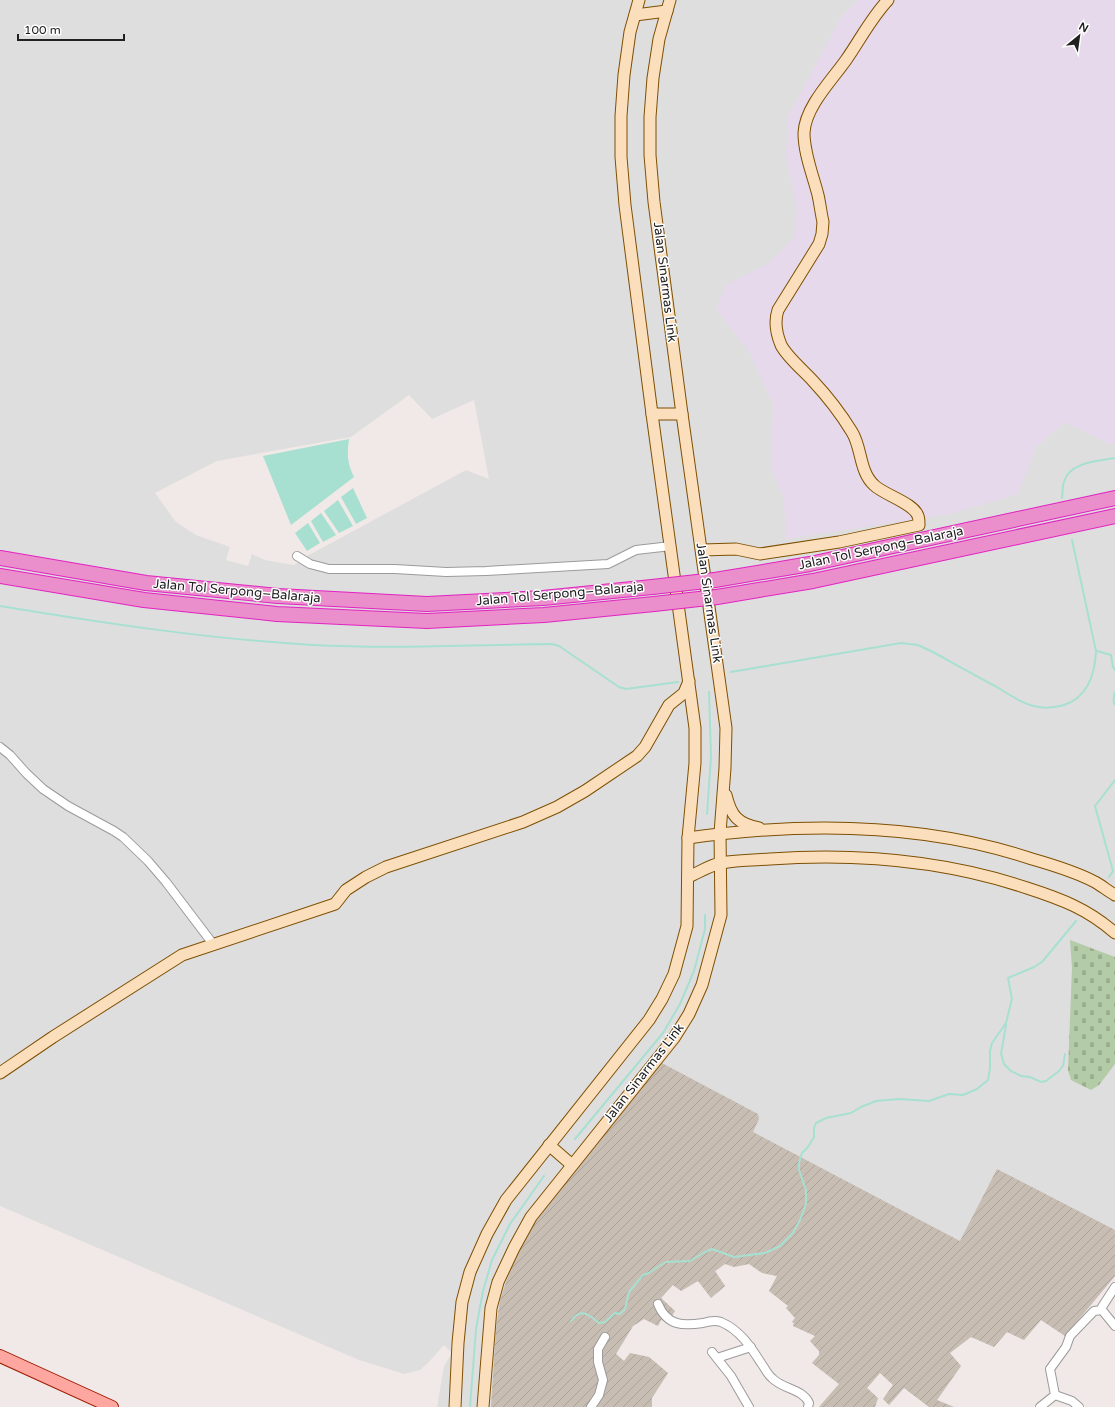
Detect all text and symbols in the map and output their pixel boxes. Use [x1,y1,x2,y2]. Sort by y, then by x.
scale bar [18,16,124,42]
north arrow [1059,16,1099,56]
text: N [1077,20,1091,36]
text: 100 m [24,23,61,37]
street label: Jalan Sinarmas Link [650,221,680,343]
street label: Jalan Tol Serpong–Balaraja [797,523,965,573]
street label: Jalan Sinarmas Link [693,542,725,664]
street label: Jalan Tol Serpong–Balaraja [153,576,321,606]
street label: Jalan Tol Serpong–Balaraja [476,579,644,609]
street label: Jalan Sinarmas Link [600,1020,688,1126]

